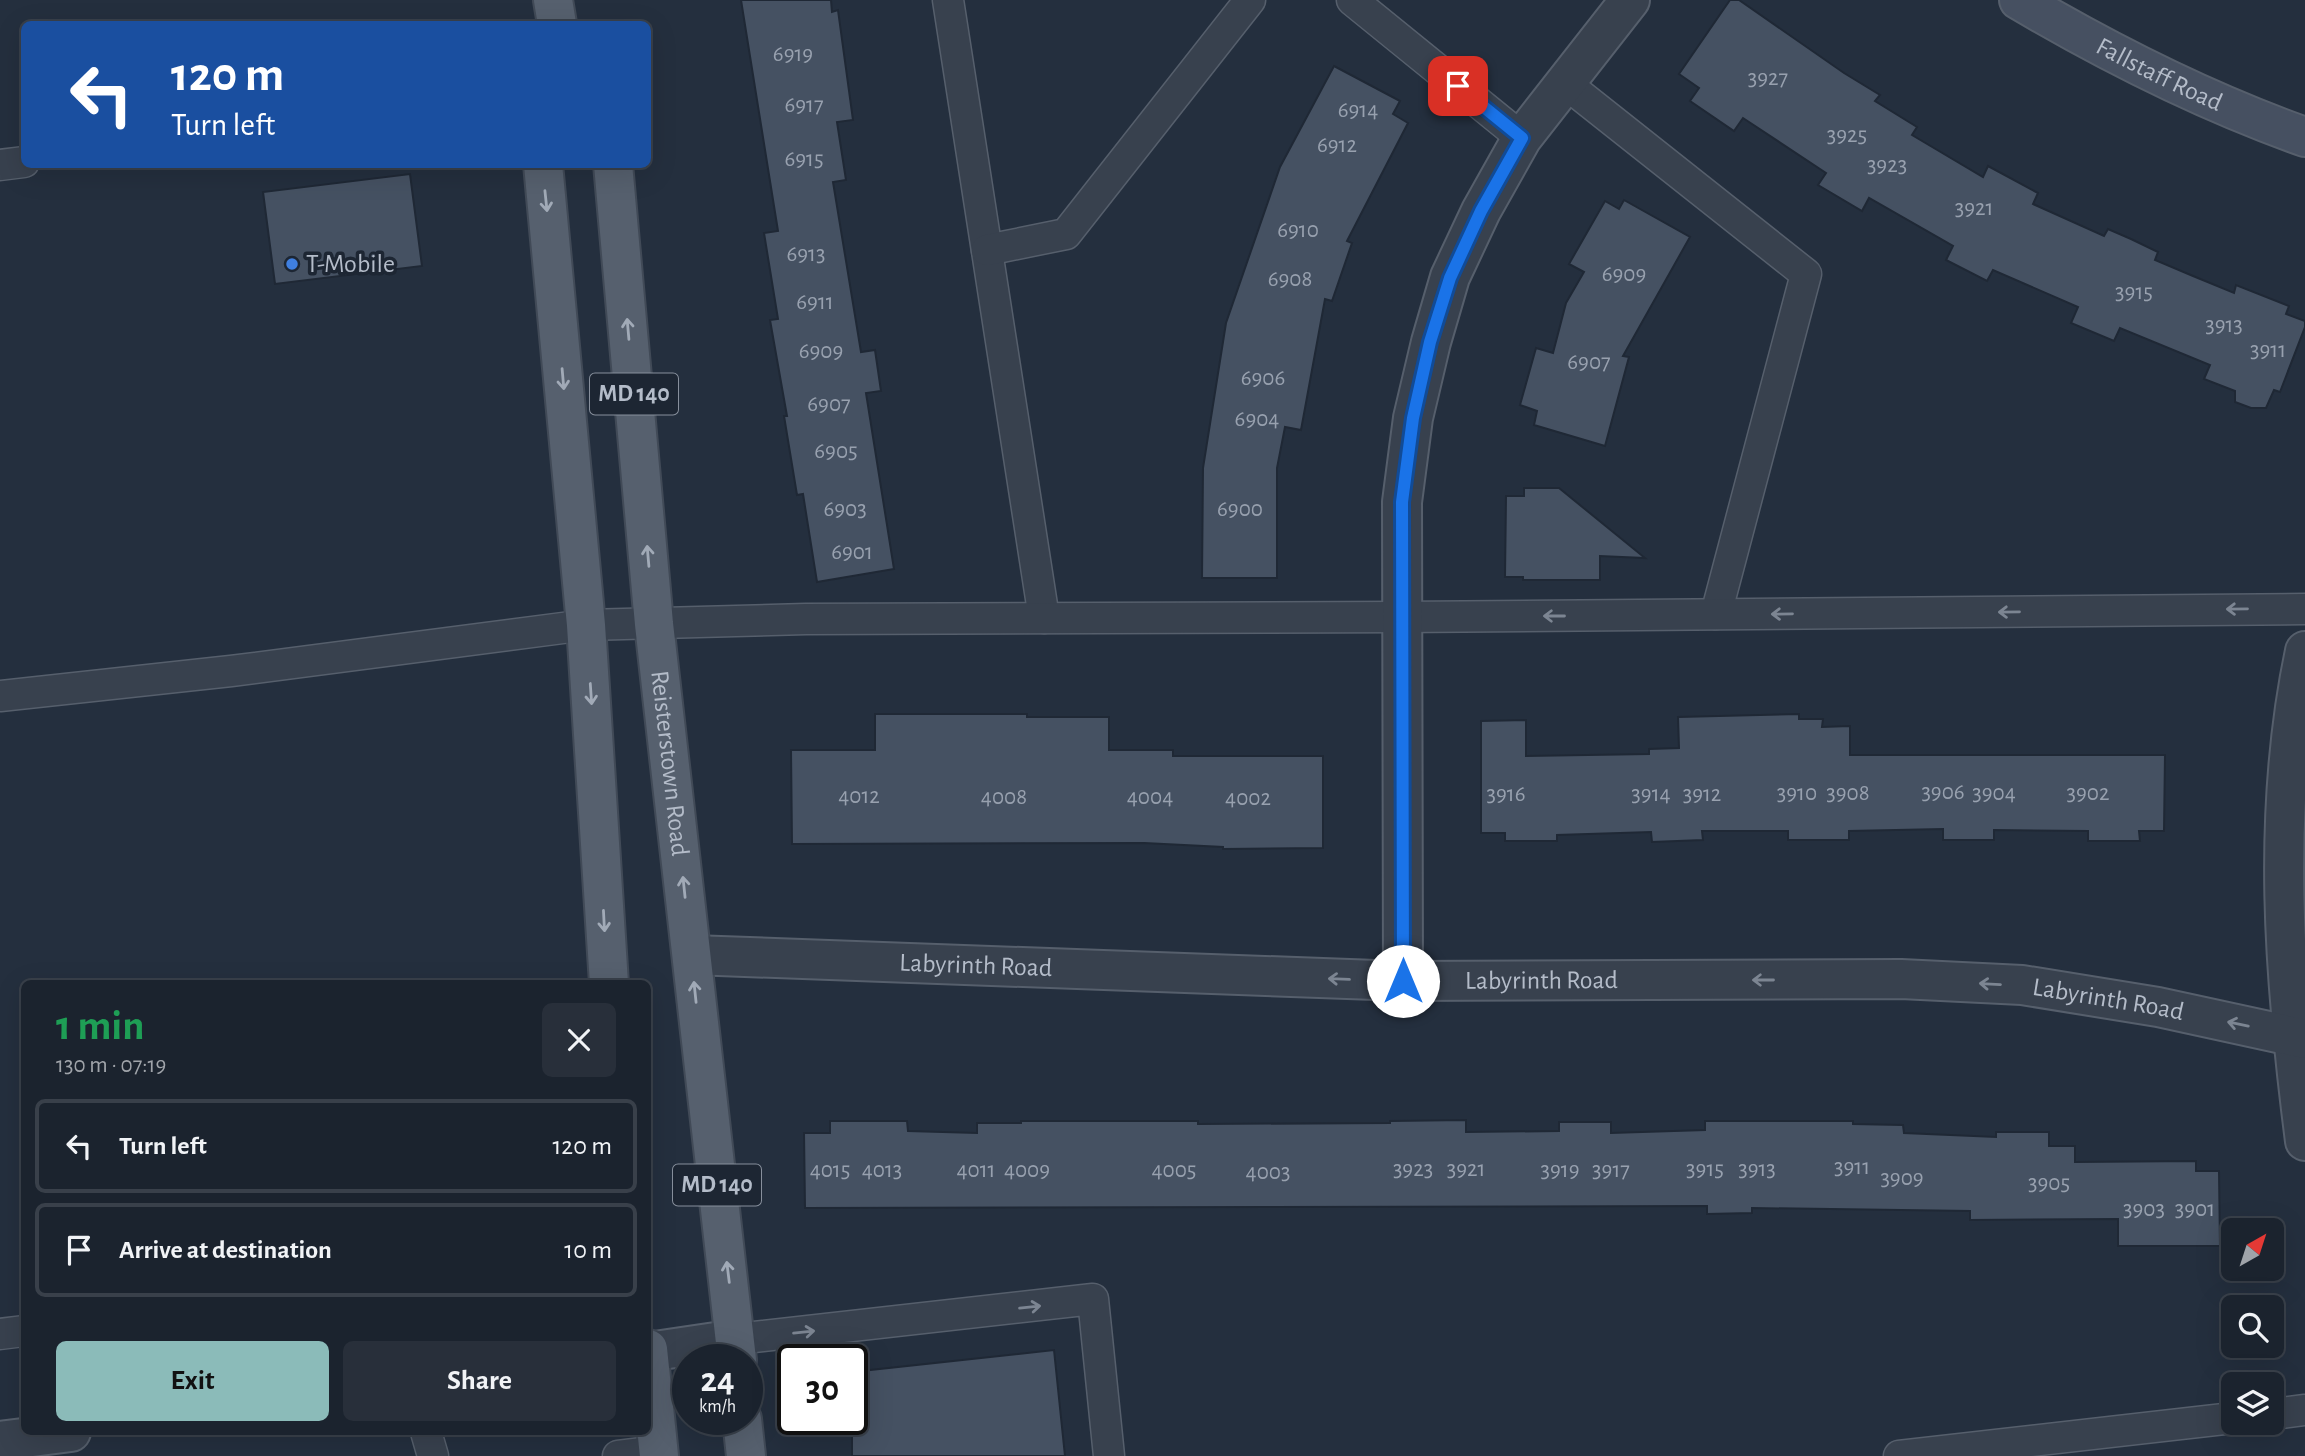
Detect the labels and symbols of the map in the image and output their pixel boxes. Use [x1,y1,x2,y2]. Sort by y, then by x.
street label: Fallstaff Road [2092,33,2226,116]
house number: 6919 [773,43,813,66]
pin [1428,56,1488,116]
house number: 3927 [1748,67,1788,90]
house number: 6917 [784,94,824,117]
house number: 6914 [1338,99,1378,122]
house number: 3925 [1827,124,1867,147]
house number: 6912 [1317,134,1357,157]
house number: 6915 [784,148,824,171]
house number: 3923 [1867,154,1907,177]
one-way arrow [540,189,553,212]
house number: 3921 [1955,197,1993,220]
house number: 6910 [1277,219,1319,242]
house number: 6913 [786,243,826,266]
place label: T-Mobile [306,251,395,277]
marker: T-Mobile [284,256,300,272]
house number: 6909 [1602,263,1646,286]
house number: 6908 [1268,268,1312,291]
house number: 3915 [2115,281,2153,304]
house number: 6911 [796,291,834,314]
house number: 3913 [2205,314,2243,337]
one-way arrow [621,319,634,341]
house number: 3911 [2250,339,2286,362]
house number: 6909 [799,340,843,363]
house number: 6907 [1567,351,1611,374]
one-way arrow [557,367,570,390]
house number: 6906 [1241,367,1285,390]
road number: MD 140 [590,374,678,414]
house number: 6907 [807,393,851,416]
house number: 6904 [1235,408,1279,431]
house number: 6905 [814,440,858,463]
house number: 6903 [823,498,867,521]
house number: 6900 [1217,498,1263,521]
house number: 6901 [831,541,873,564]
one-way arrow [641,545,654,568]
one-way arrow [2226,603,2249,616]
one-way arrow [1998,605,2021,619]
one-way arrow [1771,607,1794,621]
one-way arrow [1543,609,1566,623]
street label: Reisterstown Road [646,669,693,858]
one-way arrow [585,682,598,704]
house number: 3906 [1921,781,1965,804]
house number: 3910 [1777,782,1817,805]
house number: 3908 [1826,782,1870,805]
house number: 3904 [1972,782,2016,805]
house number: 3902 [2067,782,2109,805]
house number: 3916 [1486,783,1526,806]
house number: 3914 [1631,783,1671,806]
house number: 3912 [1683,783,1721,806]
house number: 4012 [838,785,880,808]
house number: 4008 [981,786,1027,809]
house number: 4004 [1127,786,1173,809]
house number: 4002 [1225,787,1271,810]
one-way arrow [677,876,690,899]
one-way arrow [598,909,611,932]
position arrow [1366,944,1440,1018]
street label: Labyrinth Road [899,950,1053,981]
street label: Labyrinth Road [1465,967,1618,994]
one-way arrow [1328,972,1351,985]
one-way arrow [1751,973,1774,986]
street label: Labyrinth Road [2031,974,2186,1025]
one-way arrow [1979,977,2002,990]
one-way arrow [688,982,701,1004]
one-way arrow [2227,1017,2250,1030]
house number: 3911 [1834,1156,1870,1179]
house number: 3923 [1393,1158,1433,1181]
house number: 3921 [1447,1158,1485,1181]
house number: 3915 [1686,1158,1724,1181]
house number: 3913 [1738,1158,1776,1181]
house number: 4015 [810,1159,850,1182]
house number: 4013 [862,1159,902,1182]
house number: 4011 [956,1159,996,1182]
house number: 4009 [1004,1159,1050,1182]
house number: 4005 [1152,1159,1196,1182]
house number: 3919 [1540,1159,1580,1182]
house number: 3917 [1592,1159,1630,1182]
house number: 4003 [1246,1161,1290,1184]
road number: MD 140 [673,1164,761,1205]
house number: 3909 [1880,1167,1924,1190]
house number: 3905 [2028,1172,2070,1195]
house number: 3903 [2123,1198,2165,1221]
house number: 3901 [2175,1198,2215,1221]
north arrow [2221,1218,2284,1281]
one-way arrow [721,1261,734,1283]
one-way arrow [1018,1300,1040,1313]
one-way arrow [792,1325,814,1338]
speed limit sign: 30 [777,1344,868,1435]

